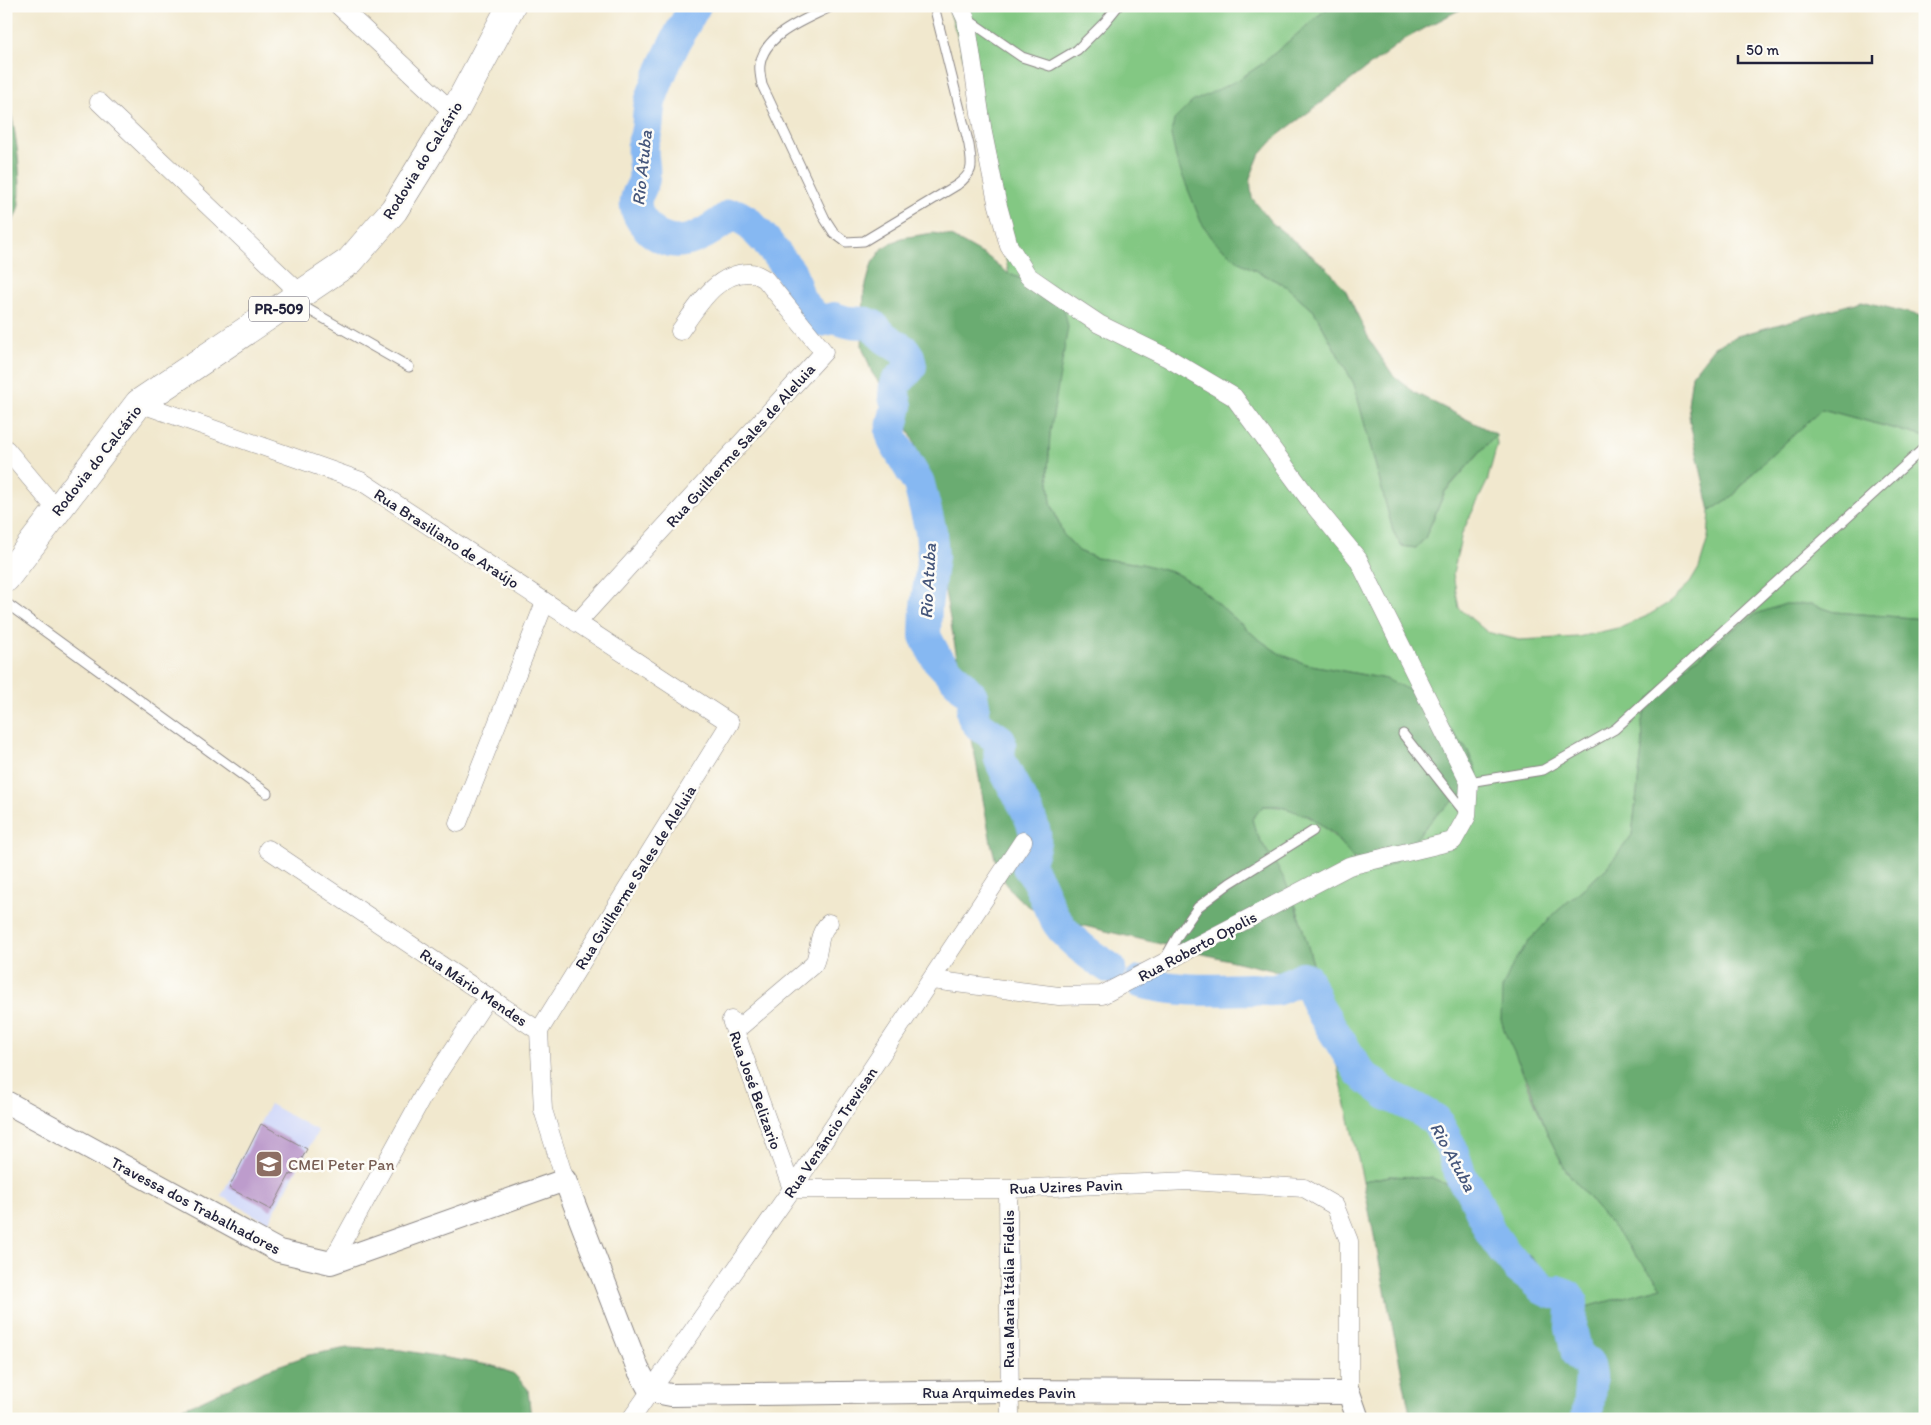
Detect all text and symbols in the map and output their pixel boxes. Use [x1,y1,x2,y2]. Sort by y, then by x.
scale bar [1738,32,1872,64]
text: 50 m [1746,41,1779,59]
street label: Rodovia do Calcário [378,98,466,223]
water label: Rio Atuba [627,129,657,207]
road number: PR-509 [249,296,309,322]
street label: Rua Guilherme Sales de Aleluia [662,359,819,531]
street label: Rodovia do Calcário [47,401,146,520]
street label: Rua Brasiliano de Araújo [371,484,523,592]
water label: Rio Atuba [915,542,941,619]
street label: Rua Guilherme Sales de Aleluia [571,781,701,973]
street label: Rua Roberto Opolis [1135,907,1260,986]
street label: Rua Mário Mendes [416,944,531,1030]
street label: Rua José Belizario [725,1028,786,1152]
street label: Rua Venâncio Trevisan [780,1063,881,1201]
water label: Rio Atuba [1425,1119,1481,1196]
school or university icon: CMEI Peter Pan [254,1149,284,1179]
street label: Travessa dos Trabalhadores [108,1153,284,1258]
place label: CMEI Peter Pan [288,1155,395,1174]
street label: Rua Uzires Pavin [1009,1175,1124,1198]
street label: Rua Maria Itália Fidelis [999,1210,1018,1368]
street label: Rua Arquimedes Pavin [922,1383,1076,1402]

